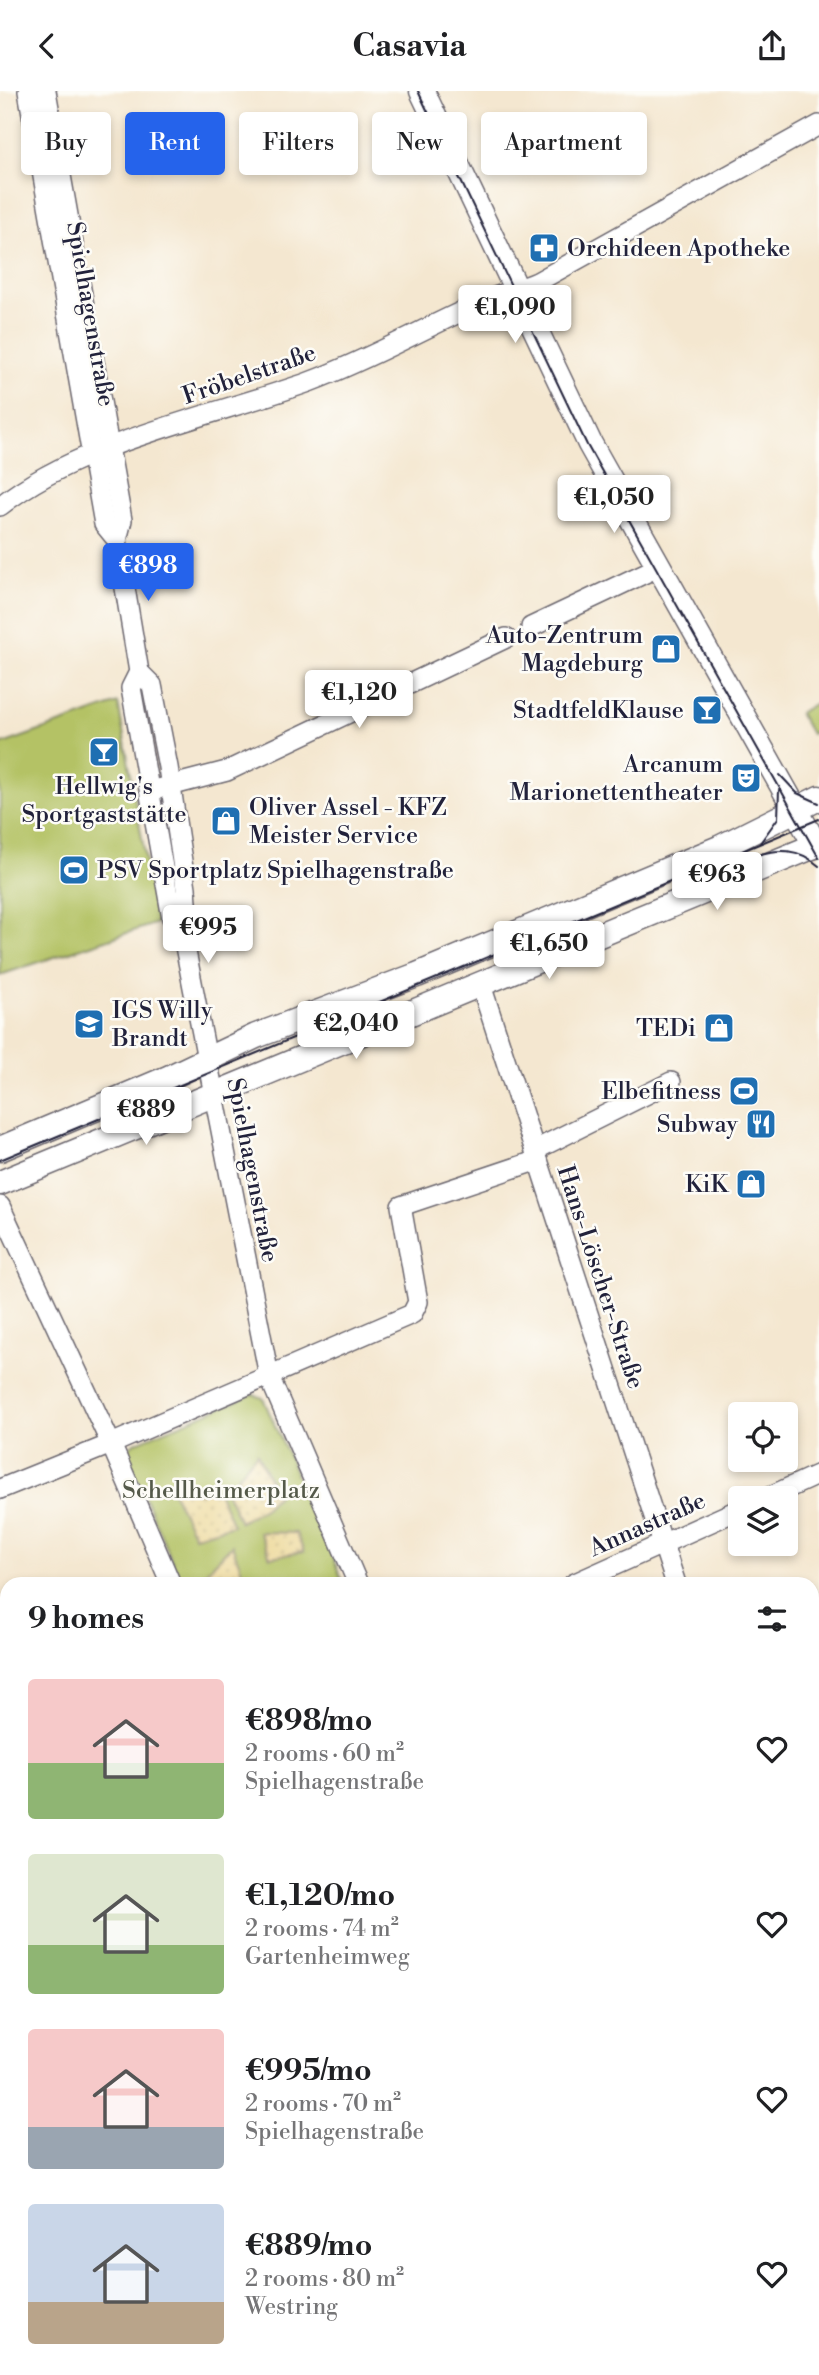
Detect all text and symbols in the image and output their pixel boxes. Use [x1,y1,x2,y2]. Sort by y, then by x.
text: Casavia [352,26,467,66]
icon: back [28,27,66,65]
icon: share [753,27,791,65]
chip: Buy [21,112,111,175]
chip: Rent [125,112,225,175]
chip: Filters [239,112,358,175]
chip: New [372,112,467,175]
chip: Apartment [481,112,647,175]
street label: Spielhagenstraße [59,219,121,409]
pharmacy icon: Orchideen Apotheke [527,231,561,265]
place label: Orchideen Apotheke [567,234,790,264]
pin: €1,090 [458,285,572,345]
text: €1,090 [474,294,556,322]
street label: Fröbelstraße [179,338,320,412]
pin: €1,050 [557,475,671,535]
text: €1,050 [573,484,655,512]
pin: €898 [107,543,189,603]
text: €898 [119,552,177,580]
place label: Auto-Zentrum Magdeburg [485,621,644,679]
shop icon: Auto-Zentrum Magdeburg [649,632,683,666]
pin: €1,120 [302,671,416,730]
text: €1,120 [321,679,397,707]
bar icon: StadtfeldKlause [690,693,724,727]
place label: StadtfeldKlause [513,696,684,726]
bar icon: Hellwig's Sportgaststätte [87,735,121,769]
place label: Arcanum Marionettentheater [510,750,723,808]
theatre icon: Arcanum Marionettentheater [729,761,763,795]
place label: Hellwig's Sportgaststätte [21,772,187,830]
place label: Oliver Assel - KFZ Meister Service [249,793,447,851]
shop icon: Oliver Assel - KFZ Meister Service [209,804,243,838]
sports icon: PSV Sportplatz Spielhagenstraße [57,853,91,887]
pin: €963 [676,853,758,912]
place label: PSV Sportplatz Spielhagenstraße [97,856,454,886]
text: €963 [688,861,746,889]
pin: €995 [167,905,249,965]
text: €995 [179,914,237,942]
pin: €1,650 [492,921,606,981]
text: €1,650 [510,930,588,958]
place label: IGS Willy Brandt [111,996,213,1054]
pin: €2,040 [299,1002,413,1061]
school or university icon: IGS Willy Brandt [72,1007,106,1041]
text: €2,040 [313,1010,399,1038]
shop icon: TEDi [702,1011,736,1045]
place label: TEDi [636,1014,696,1044]
sports icon: Elbefitness [727,1074,761,1108]
street label: Spielhagenstraße [219,1076,285,1265]
place label: Elbefitness [601,1077,721,1107]
pin: €889 [105,1087,187,1147]
text: €889 [117,1096,175,1124]
restaurant icon: Subway [744,1107,778,1141]
place label: Subway [657,1110,738,1140]
street label: Hans-Löscher-Straße [550,1162,650,1393]
shop icon: KiK [734,1167,768,1201]
place label: KiK [685,1170,729,1200]
map controls [728,1402,798,1556]
button: locate [728,1402,798,1472]
park label: Schellheimerplatz [122,1476,320,1506]
street label: Annastraße [584,1486,710,1564]
button: layers [728,1486,798,1556]
text: 9 homes [28,1600,144,1638]
icon: filters [753,1600,791,1638]
text: €898/mo [245,1702,372,1740]
icon: home [84,1707,168,1791]
icon: heart [753,1730,791,1768]
text: 2 rooms · 60 m² [245,1740,404,1768]
text: Spielhagenstraße [245,1768,424,1796]
text: €1,120/mo [245,1877,395,1915]
icon: home [84,1882,168,1966]
icon: heart [753,1905,791,1943]
text: 2 rooms · 74 m² [245,1915,399,1943]
text: Gartenheimweg [245,1943,410,1971]
text: €995/mo [245,2052,372,2090]
icon: home [84,2057,168,2141]
icon: heart [753,2080,791,2118]
text: 2 rooms · 70 m² [245,2090,401,2118]
text: Spielhagenstraße [245,2118,424,2146]
text: €889/mo [245,2227,372,2265]
icon: home [84,2232,168,2316]
icon: heart [753,2255,791,2293]
text: 2 rooms · 80 m² [245,2265,404,2293]
text: Westring [245,2293,338,2321]

